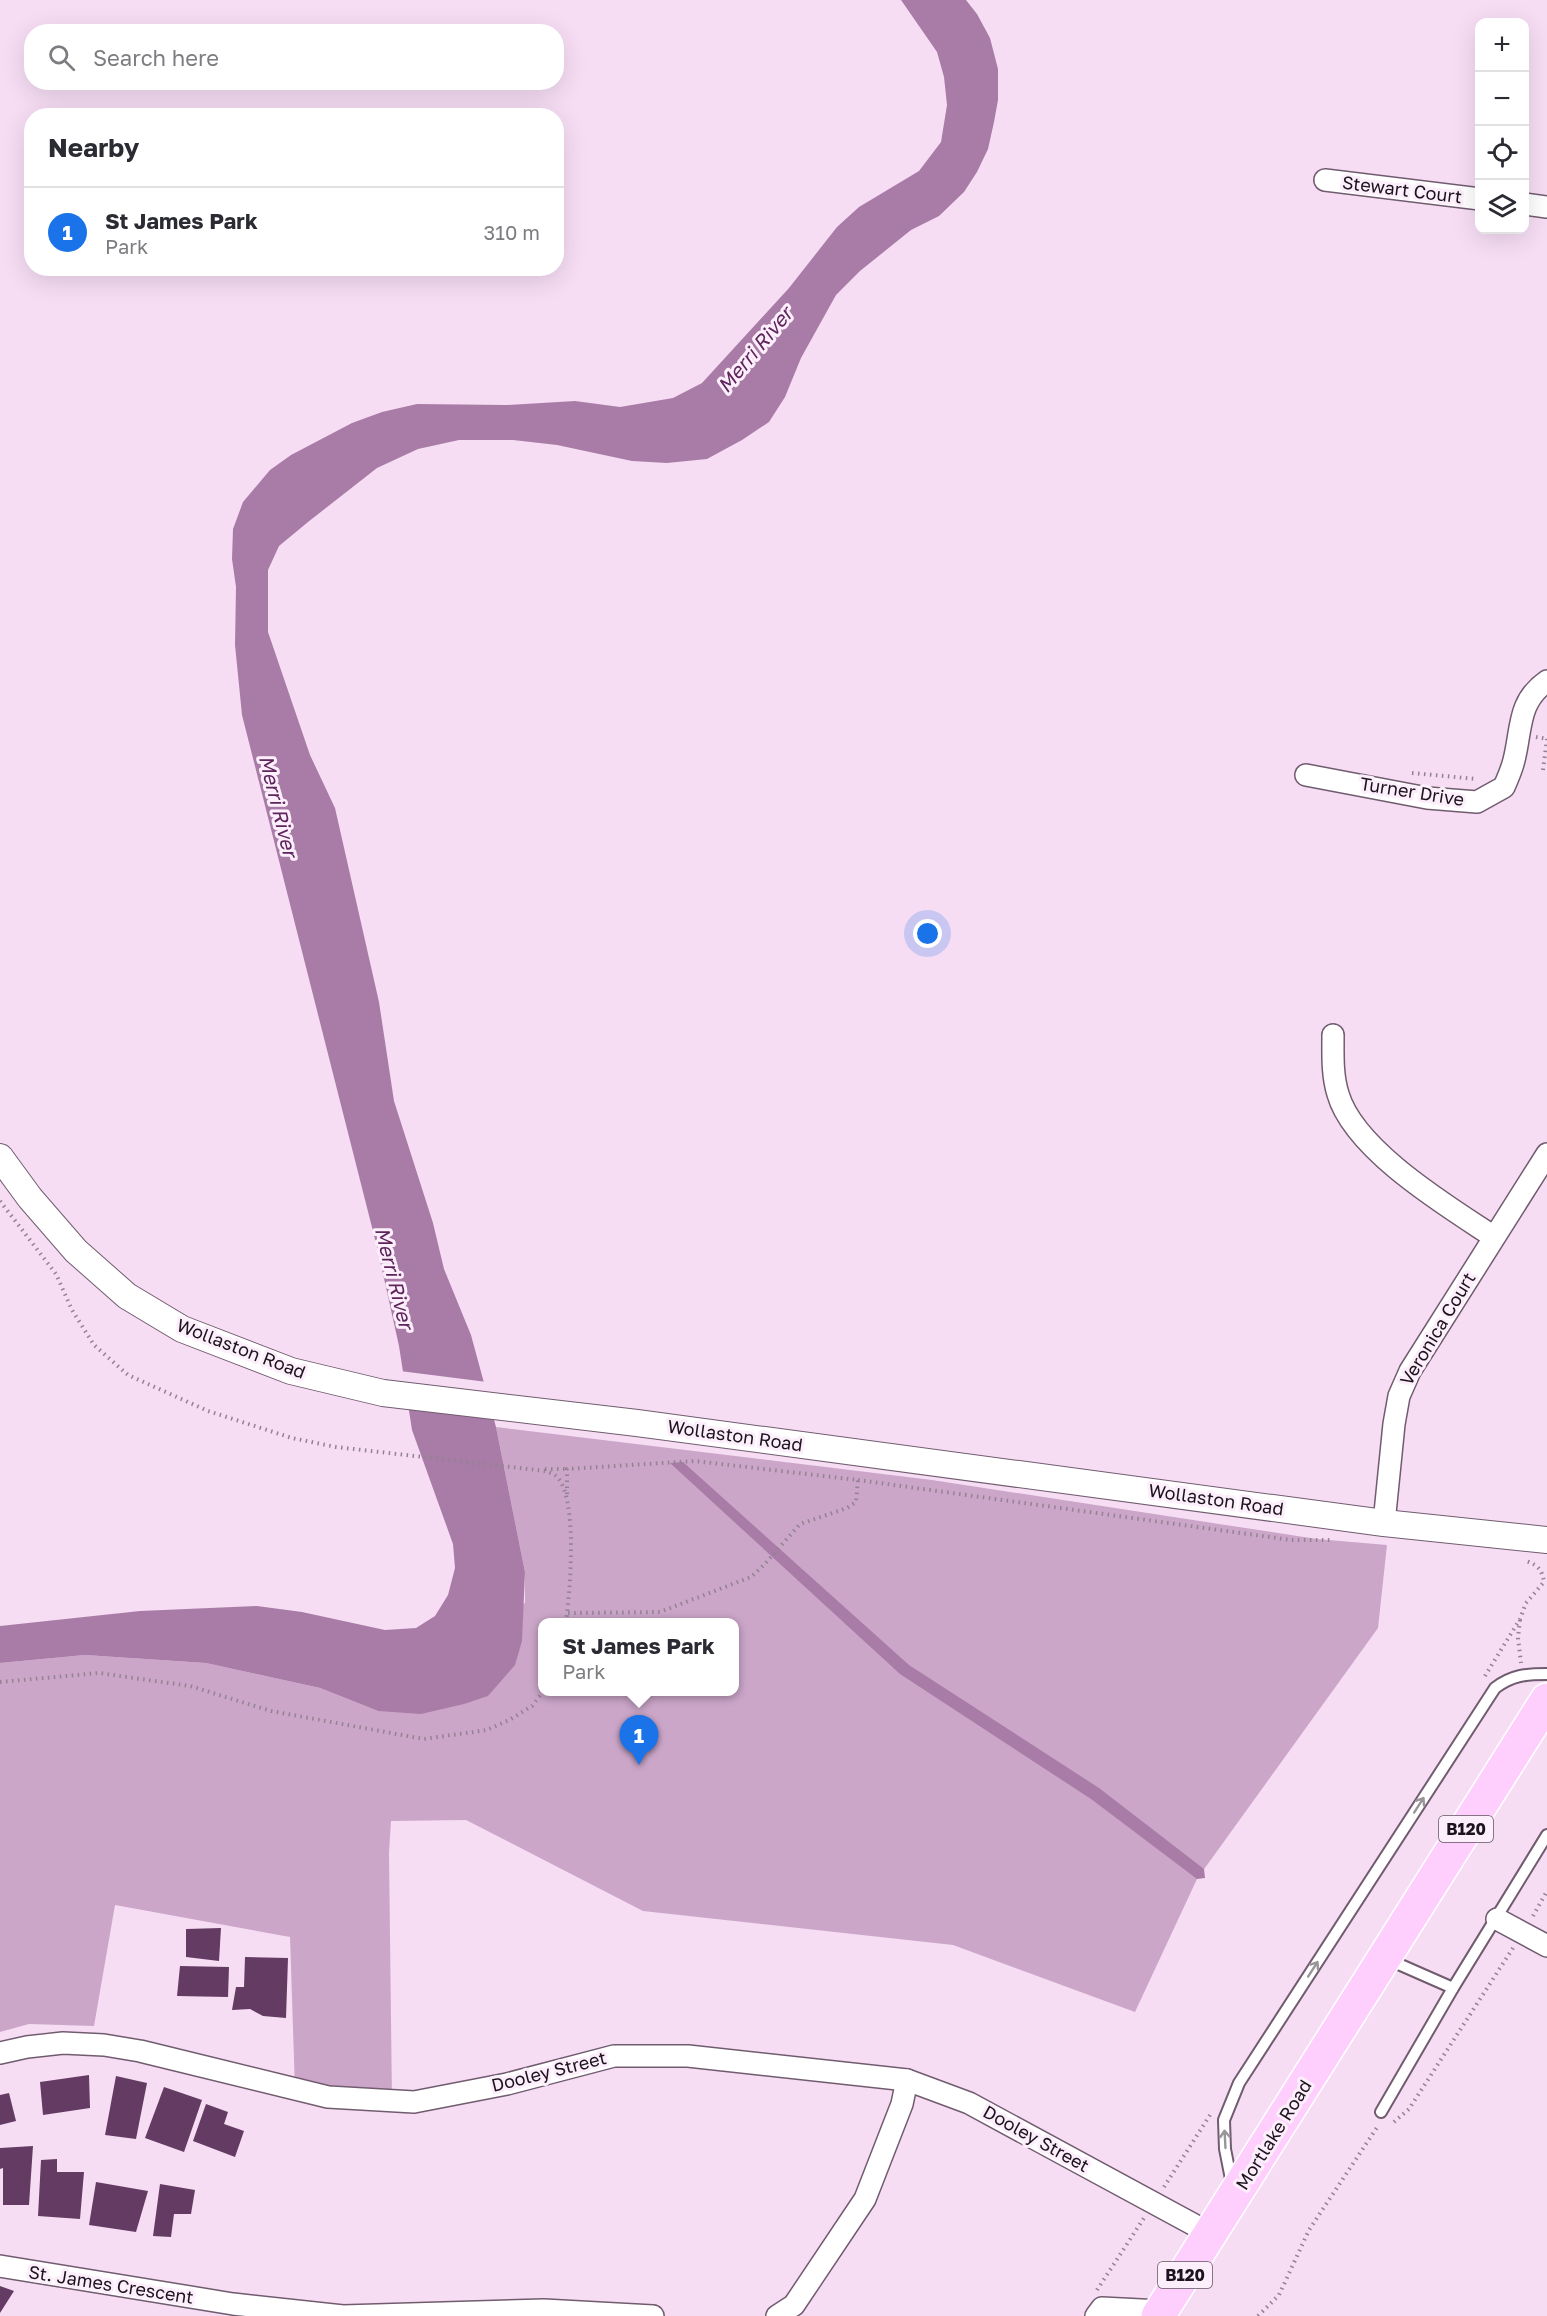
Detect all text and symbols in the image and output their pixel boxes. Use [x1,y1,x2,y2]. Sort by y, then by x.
map controls [1475,18,1529,234]
button: + [1475,18,1529,72]
search box [24,24,564,90]
icon: search [45,41,78,74]
text: Search here [93,44,219,71]
button: − [1475,72,1529,126]
button: locate [1475,126,1529,180]
text: Nearby [48,132,139,163]
street label: Stewart Court [1341,171,1463,207]
button: layers [1475,180,1529,234]
text: St James Park [105,207,258,234]
text: 1 [62,220,73,244]
text: 310 m [484,220,540,244]
text: Park [105,234,148,258]
water label: Merri River [712,299,799,397]
water label: Merri River [255,752,304,862]
street label: Turner Drive [1359,772,1466,810]
your location [913,919,942,948]
water label: Merri River [371,1224,420,1334]
street label: Veronica Court [1395,1268,1480,1389]
street label: Wollaston Road [174,1313,309,1383]
street label: Wollaston Road [666,1415,804,1455]
street label: Wollaston Road [1147,1479,1285,1519]
popup [538,1618,739,1696]
text: St James Park [562,1632,715,1659]
text: Park [562,1659,605,1683]
pin: 1 [620,1716,658,1765]
one-way arrow [1413,1797,1425,1814]
road number: B120 [1439,1816,1493,1842]
one-way arrow [1307,1961,1319,1977]
street label: Dooley Street [489,2046,609,2096]
street label: Mortlake Road [1231,2075,1316,2194]
street label: Dooley Street [980,2100,1093,2176]
one-way arrow [1219,2129,1230,2149]
street label: St. James Crescent [27,2260,195,2308]
road number: B120 [1158,2262,1212,2288]

